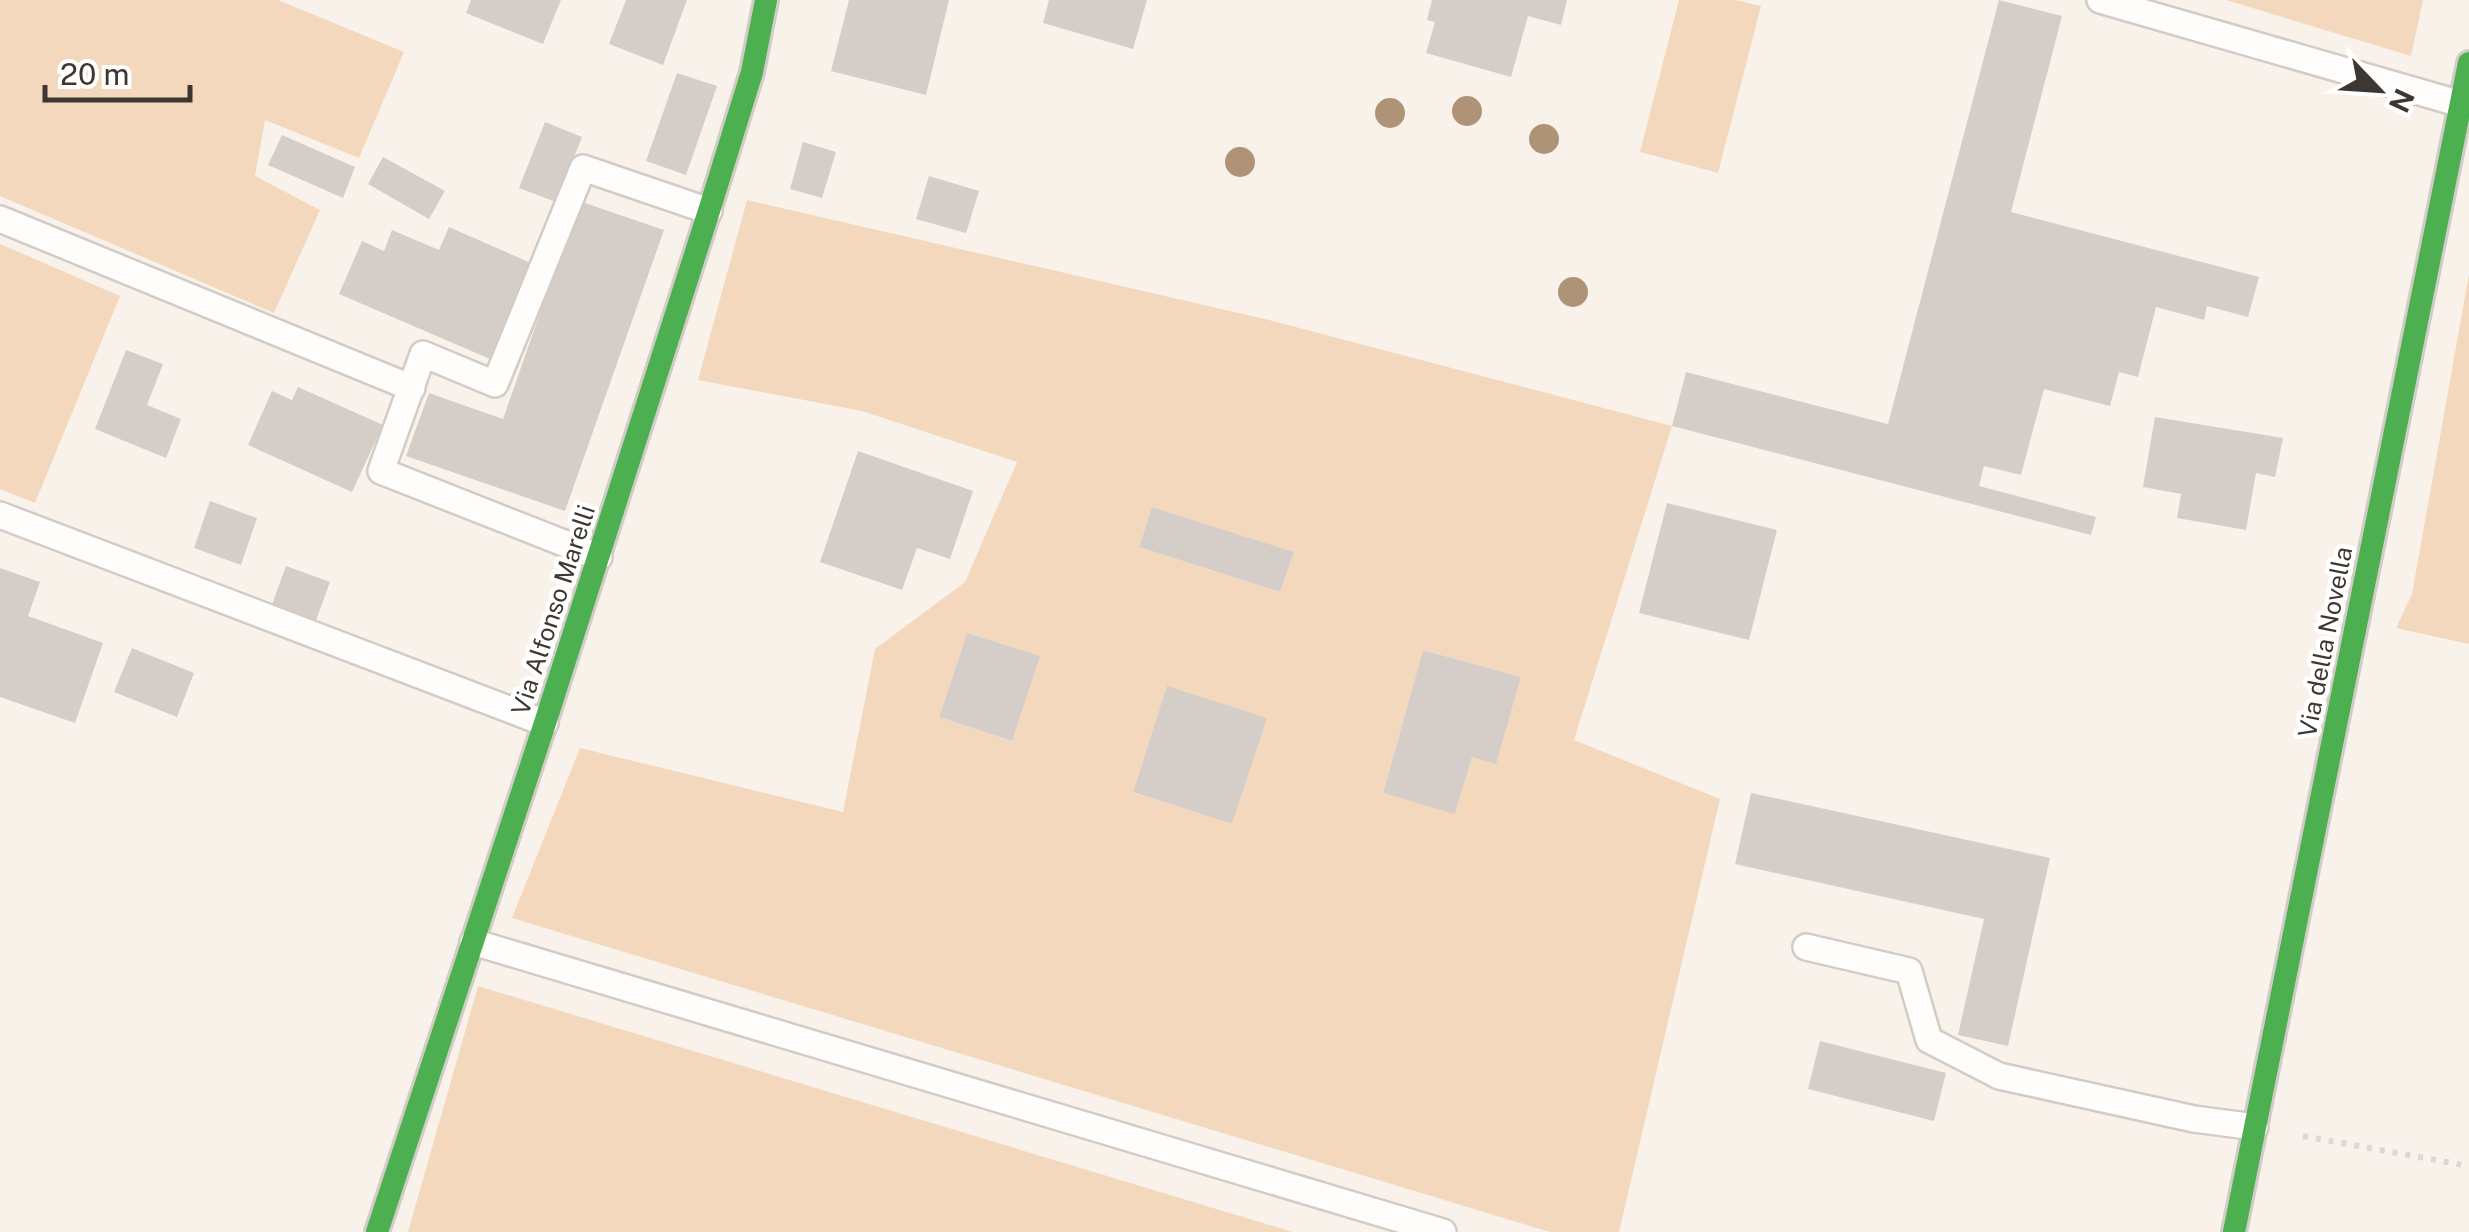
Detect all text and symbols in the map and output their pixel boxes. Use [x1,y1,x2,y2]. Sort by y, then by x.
scale bar [45,40,190,102]
north arrow [2329,40,2429,140]
text: 20 m [60,56,129,92]
text: N [2383,84,2422,118]
street label: Via Alfonso Marelli [505,501,601,719]
street label: Via della Novella [2292,544,2358,740]

